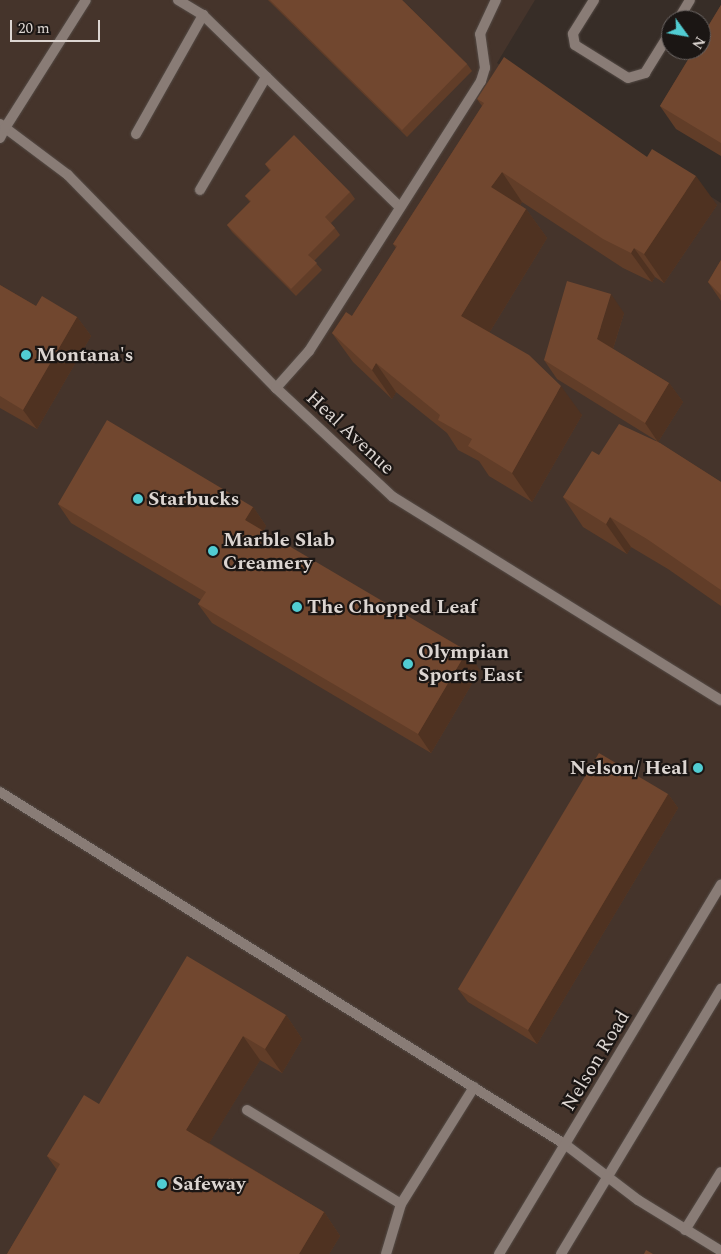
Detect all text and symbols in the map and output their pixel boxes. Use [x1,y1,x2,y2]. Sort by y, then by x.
scale bar [12,10,102,42]
north arrow [661,10,711,60]
text: 20 m [18,17,50,40]
text: N [686,32,710,53]
place label: Montana's [36,343,134,367]
marker: Montana's [20,349,32,361]
street label: Heal Avenue [301,386,399,480]
place label: Starbucks [148,487,240,511]
marker: Starbucks [132,493,144,505]
place label: Marble Slab Creamery [223,528,335,575]
marker: Marble Slab Creamery [207,545,219,557]
place label: The Chopped Leaf [307,595,477,619]
marker: The Chopped Leaf [291,601,303,613]
place label: Olympian Sports East [418,640,523,687]
marker: Olympian Sports East [402,658,414,670]
place label: Nelson/ Heal [570,756,688,780]
marker: Nelson/ Heal [692,762,704,774]
street label: Nelson Road [557,1007,635,1115]
place label: Safeway [172,1172,245,1196]
marker: Safeway [156,1178,168,1190]

